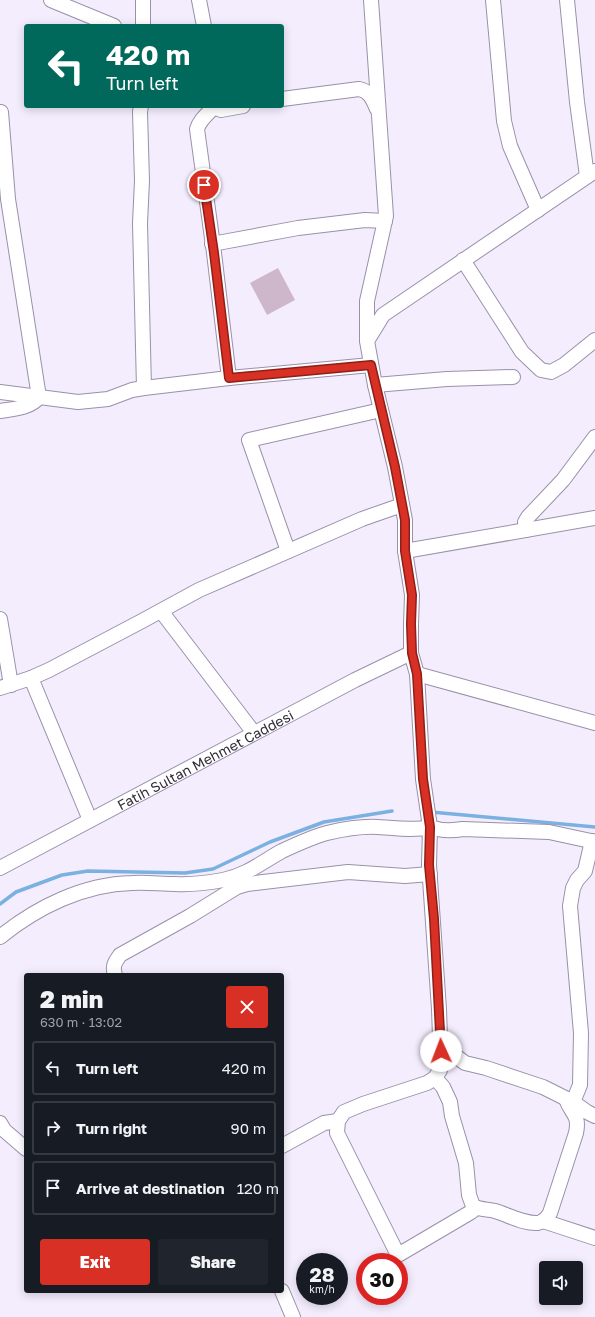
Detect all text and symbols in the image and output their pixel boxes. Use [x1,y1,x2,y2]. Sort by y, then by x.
text: 420 m [106,38,190,71]
icon: left [40,40,92,92]
text: Turn left [106,72,179,94]
pin [187,168,221,202]
icon: arrive [193,174,215,196]
street label: Fatih Sultan Mehmet Caddesi [114,706,296,813]
text: 2 min [40,984,103,1013]
button: close [226,986,268,1028]
text: 630 m · 13:02 [40,1014,122,1030]
position arrow [420,1030,462,1072]
icon: left [42,1057,64,1079]
text: Turn left [76,1059,138,1077]
text: 420 m [222,1059,266,1077]
icon: right [42,1117,64,1139]
text: Turn right [76,1119,147,1137]
text: 90 m [231,1119,266,1137]
icon: arrive [42,1177,64,1199]
text: Arrive at destination [76,1179,225,1197]
text: 120 m [237,1179,279,1197]
button: Exit [40,1239,150,1285]
button: Share [158,1239,268,1285]
speed limit sign: 30 [356,1253,408,1305]
map controls [539,1261,583,1305]
button: sound [539,1261,583,1305]
text: 28 [309,1262,334,1286]
text: km/h [309,1283,335,1295]

